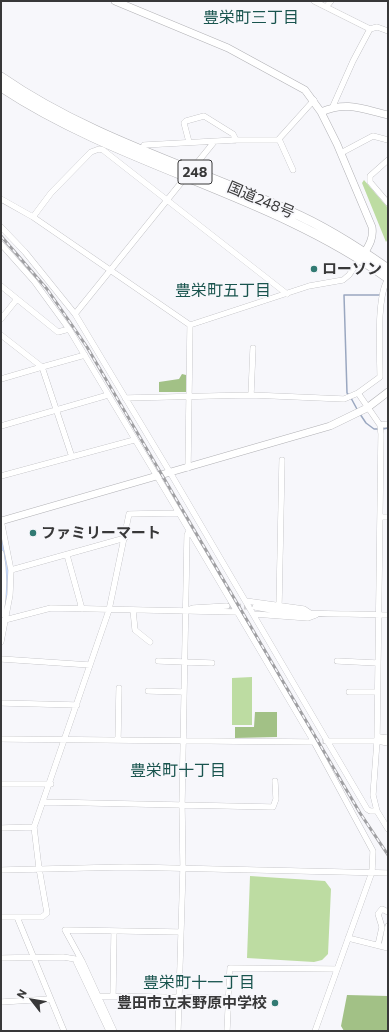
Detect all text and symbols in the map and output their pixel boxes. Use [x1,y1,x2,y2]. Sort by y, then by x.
district label: 豊栄町三丁目 [203,8,299,28]
road number: 248 [178,160,212,184]
street label: 国道248号 [225,178,297,222]
place label: ローソン [322,260,382,278]
marker: ローソン [309,264,319,274]
district label: 豊栄町五丁目 [175,281,271,301]
place label: ファミリーマート [41,524,161,542]
marker: ファミリーマート [28,528,38,538]
district label: 豊栄町十丁目 [130,761,226,781]
district label: 豊栄町十一丁目 [143,973,255,993]
north arrow [12,980,52,1020]
text: N [14,987,29,1000]
place label: 豊田市立末野原中学校 [117,994,267,1012]
marker: 豊田市立末野原中学校 [270,998,280,1008]

